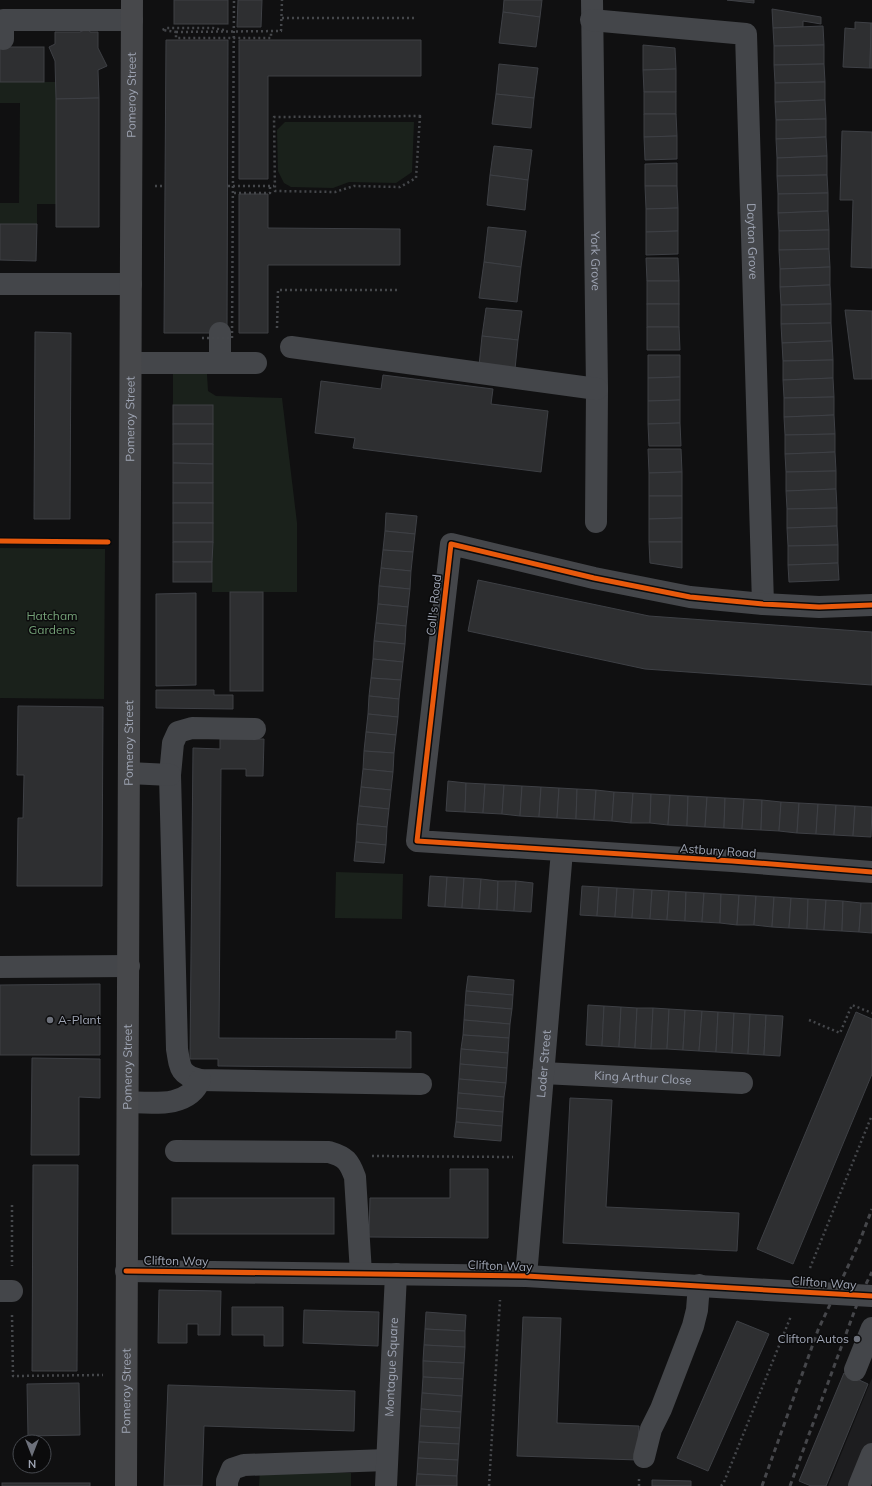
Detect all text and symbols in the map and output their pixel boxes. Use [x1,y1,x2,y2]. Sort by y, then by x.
street label: Pomeroy Street [123,52,139,138]
street label: Dayton Grove [744,203,761,280]
street label: York Grove [588,230,604,291]
street label: Pomeroy Street [122,376,137,462]
street label: Coll's Road [423,574,444,636]
park label: Hatcham Gardens [26,608,78,637]
street label: Pomeroy Street [121,700,136,786]
street label: Astbury Road [679,840,757,861]
place label: A-Plant [58,1012,101,1027]
marker: A-Plant [45,1015,55,1025]
street label: Pomeroy Street [120,1024,135,1110]
street label: Loder Street [533,1029,554,1098]
street label: King Arthur Close [594,1068,692,1087]
street label: Clifton Way [143,1252,209,1269]
street label: Clifton Way [467,1257,533,1274]
street label: Clifton Way [791,1273,858,1292]
street label: Montague Square [381,1317,401,1417]
place label: Clifton Autos [777,1331,849,1346]
marker: Clifton Autos [852,1334,862,1344]
street label: Pomeroy Street [118,1348,134,1434]
north arrow [12,1434,52,1474]
text: N [28,1457,36,1471]

